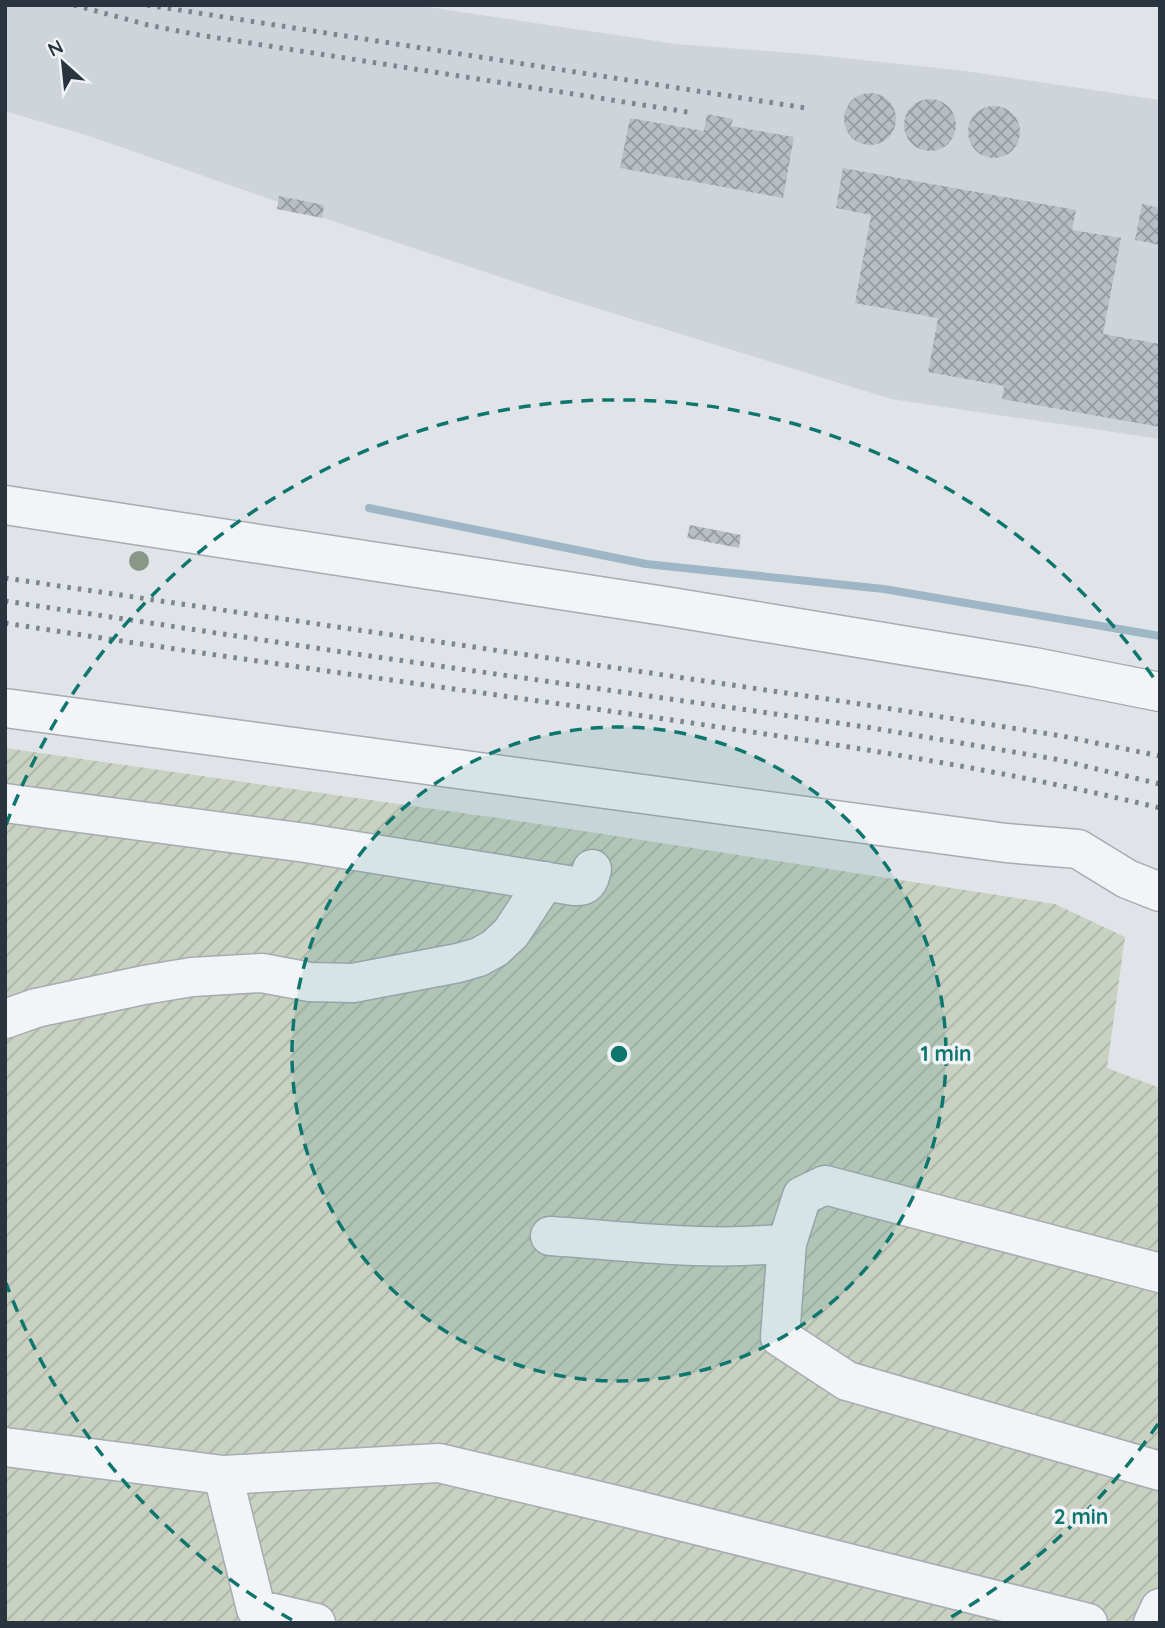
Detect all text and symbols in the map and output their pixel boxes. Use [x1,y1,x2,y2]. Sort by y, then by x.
north arrow [28,28,98,98]
text: N [44,34,67,62]
text: 1 min [921,1040,971,1066]
centre of rings [607,1042,631,1066]
text: 2 min [1054,1503,1108,1529]

